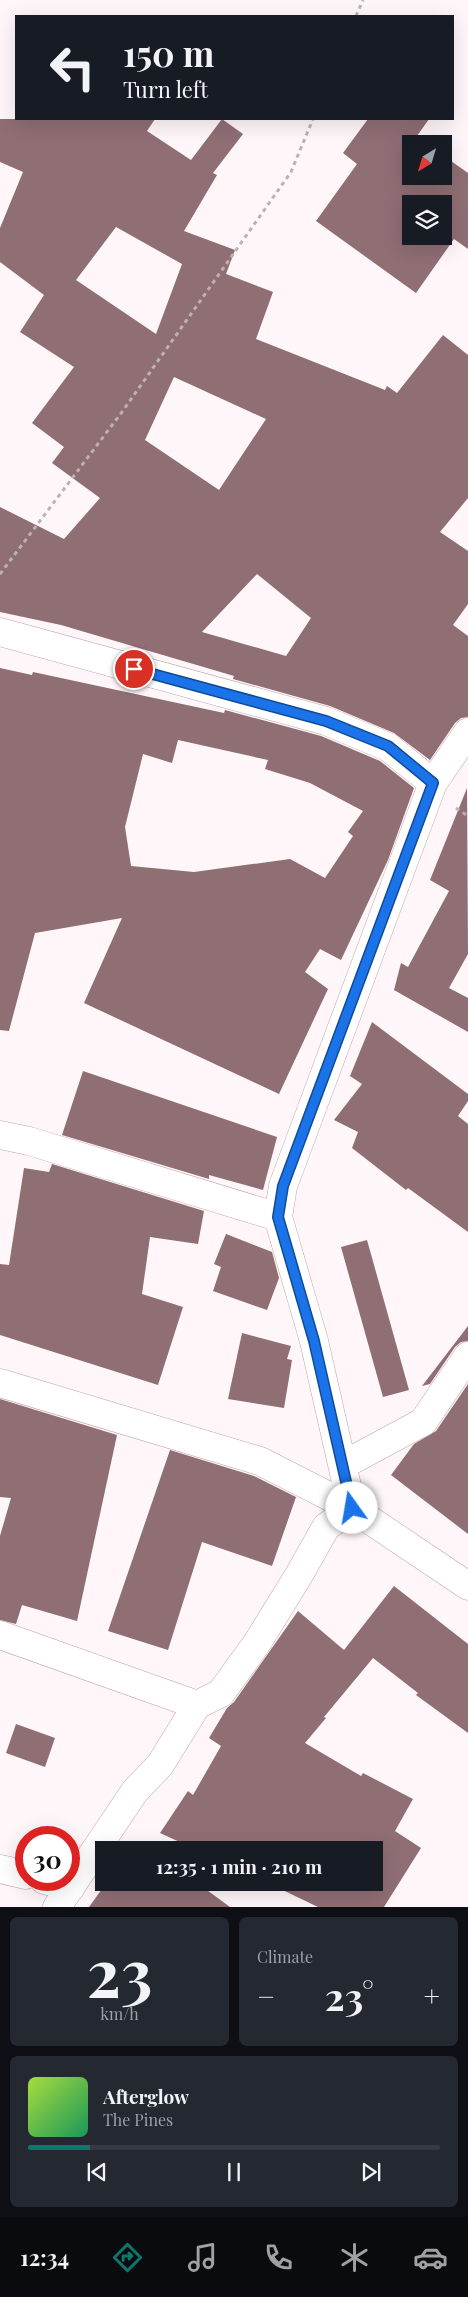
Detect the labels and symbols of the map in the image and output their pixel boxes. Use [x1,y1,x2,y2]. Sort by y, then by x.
north arrow [402,135,452,185]
pin [113,648,155,690]
position arrow [325,1481,377,1533]
speed limit sign: 30 [15,1826,80,1891]

